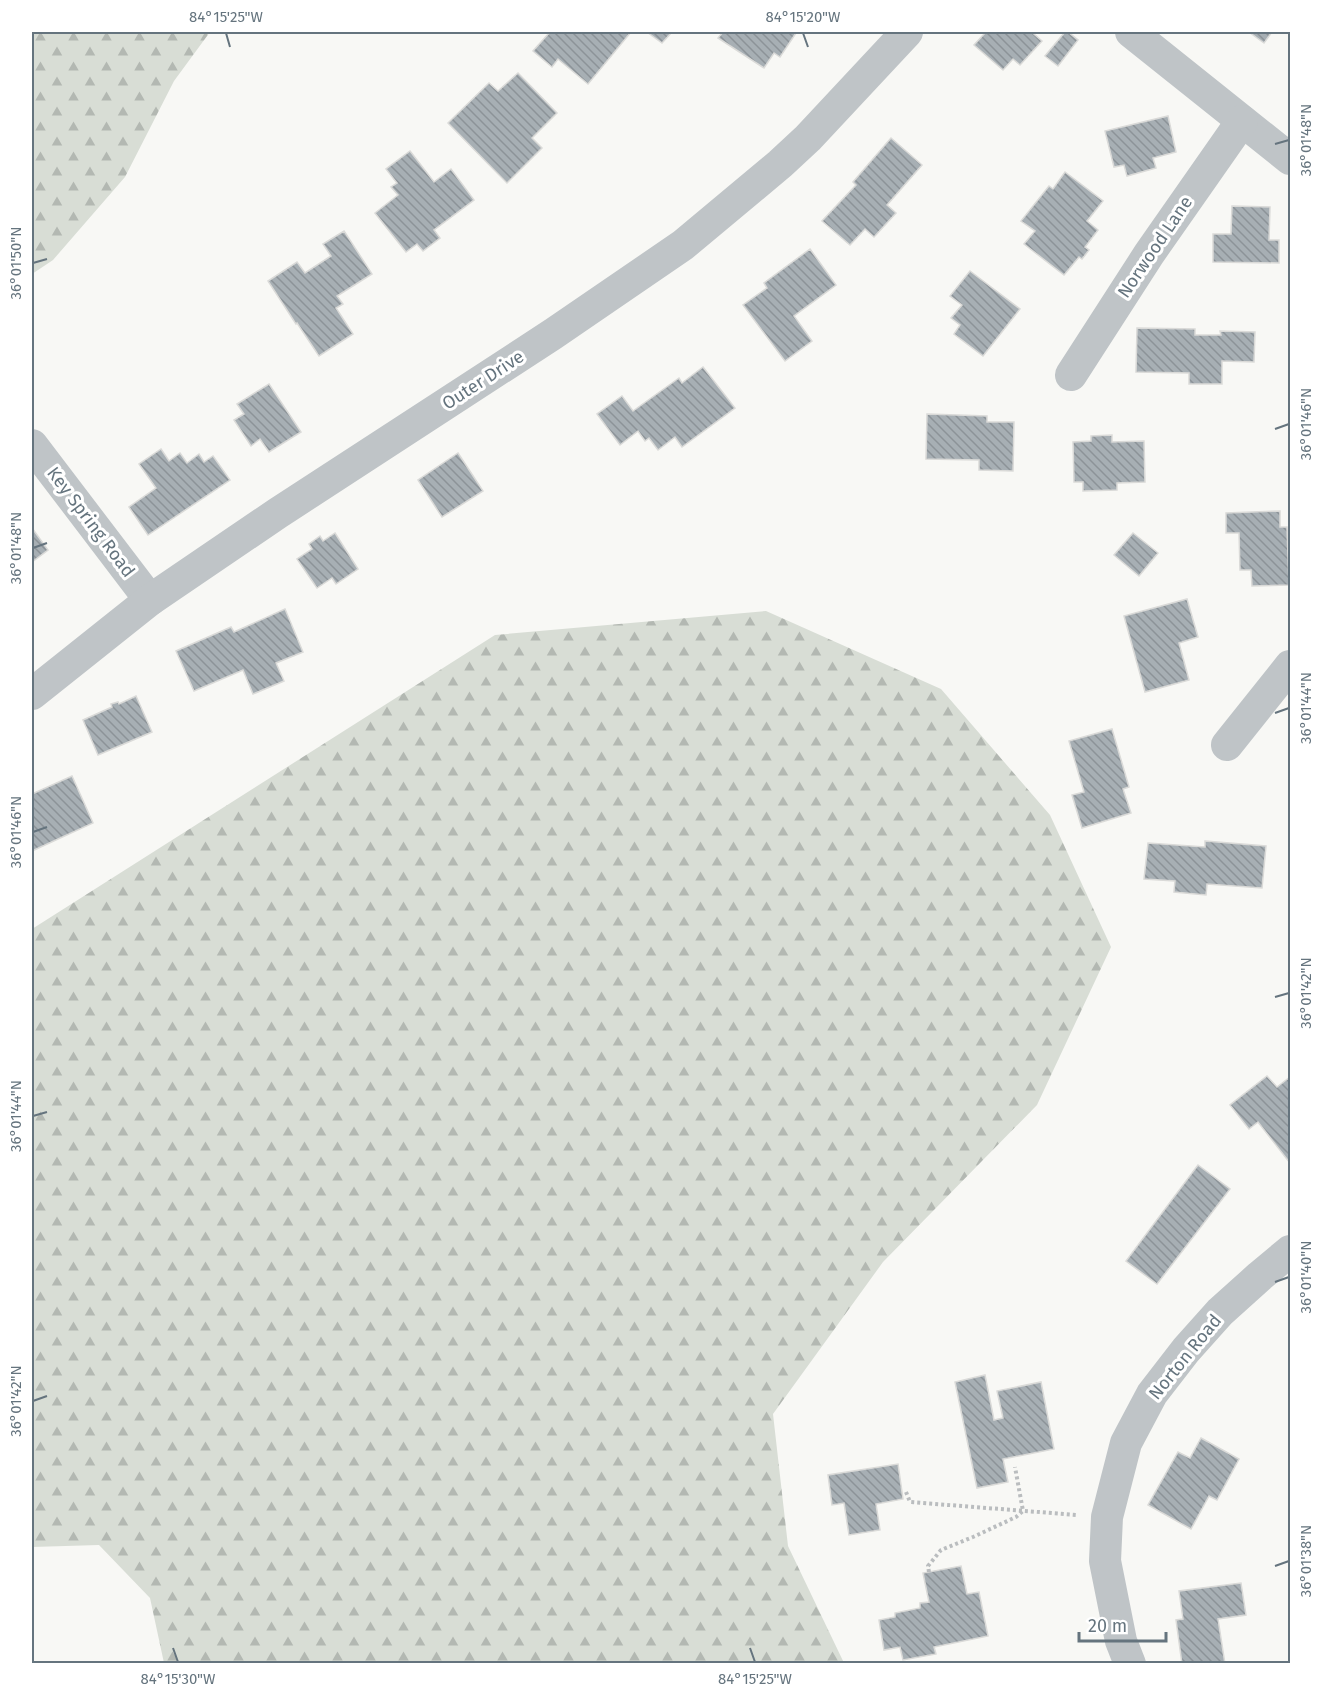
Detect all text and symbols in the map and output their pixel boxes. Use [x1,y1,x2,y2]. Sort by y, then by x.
text: 84°15'25"W [189,8,264,26]
text: 84°15'20"W [766,8,841,26]
text: 36°01'48"N [1297,104,1315,176]
street label: Norwood Lane [1113,192,1197,302]
text: 36°01'50"N [7,227,25,299]
street label: Outer Drive [438,345,528,415]
text: 36°01'46"N [1297,388,1315,460]
street label: Key Spring Road [42,462,140,582]
text: 36°01'48"N [7,512,25,584]
text: 36°01'44"N [1297,672,1315,744]
text: 36°01'46"N [7,796,25,868]
text: 36°01'42"N [1297,957,1315,1029]
text: 36°01'44"N [7,1080,25,1152]
text: 36°01'40"N [1297,1241,1315,1313]
street label: Norton Road [1144,1310,1226,1404]
text: 36°01'42"N [7,1365,25,1437]
text: 36°01'38"N [1297,1525,1315,1597]
scale bar [1079,1605,1166,1643]
text: 20 m [1088,1615,1127,1637]
text: 84°15'30"W [140,1670,216,1688]
text: 84°15'25"W [718,1670,793,1688]

